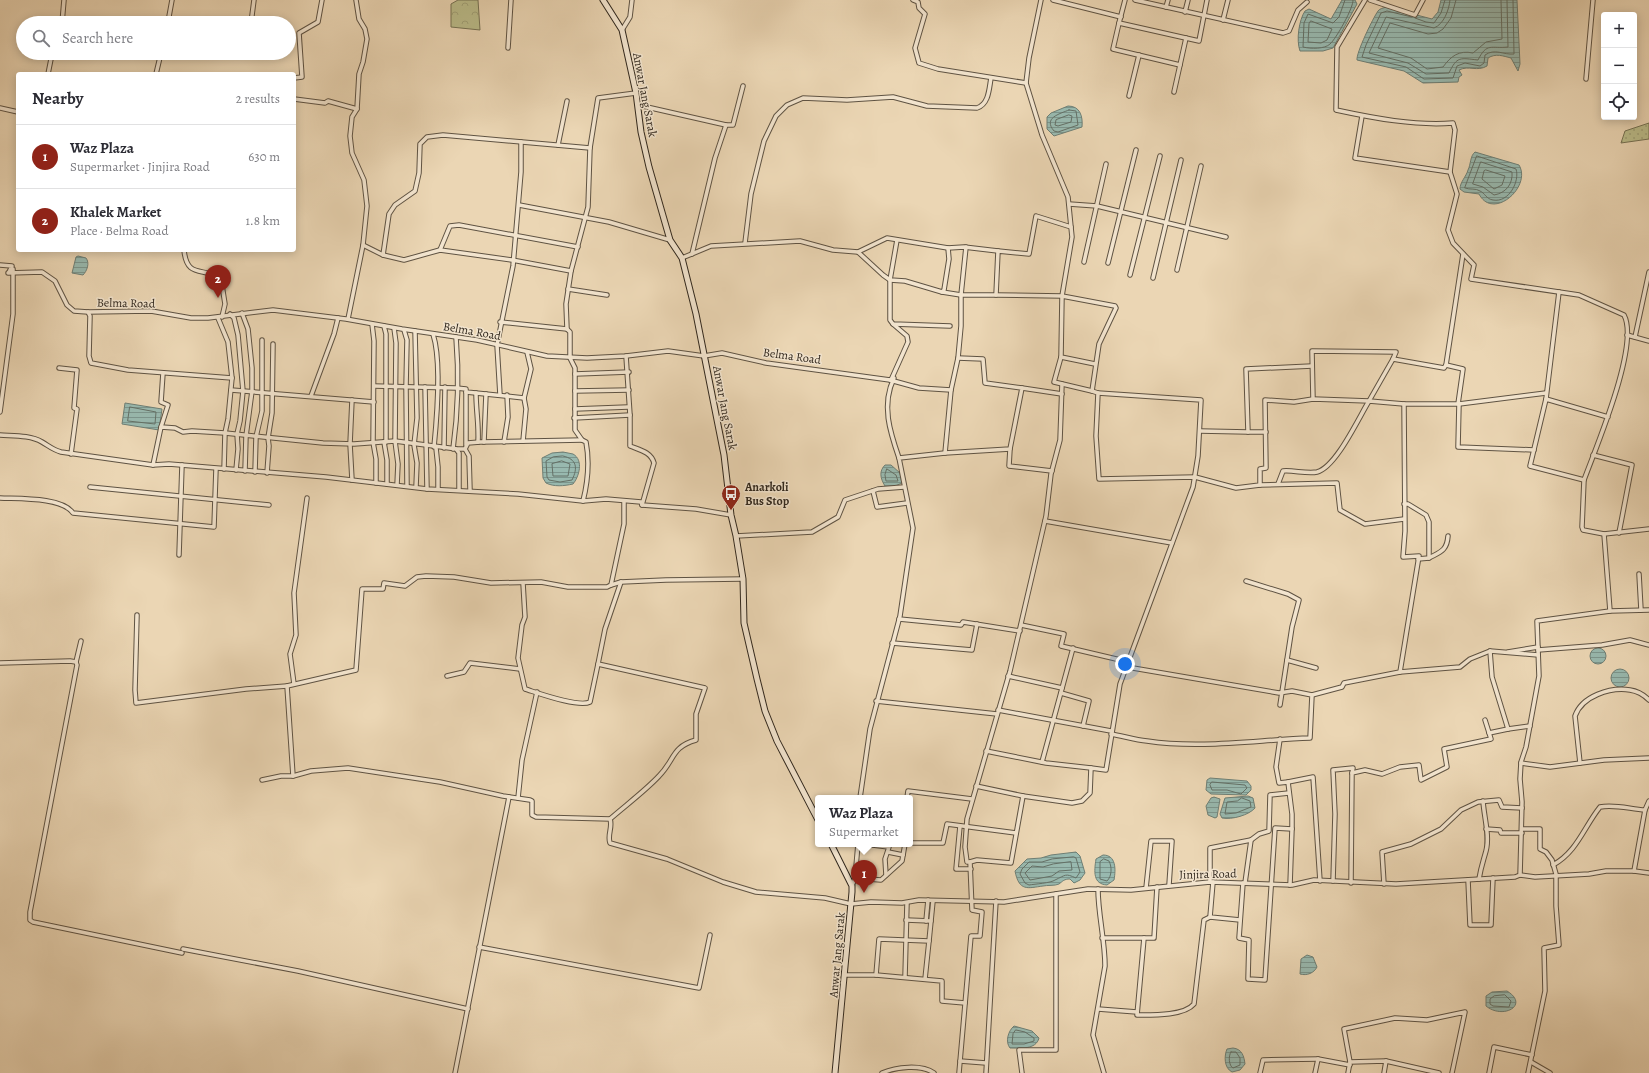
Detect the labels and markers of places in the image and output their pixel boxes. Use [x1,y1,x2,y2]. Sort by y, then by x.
pin: 2 [205,265,231,298]
place label: Anarkoli Bus Stop [744,479,790,509]
bus stop icon: Anarkoli Bus Stop [720,483,742,511]
pin: 1 [851,860,877,893]

